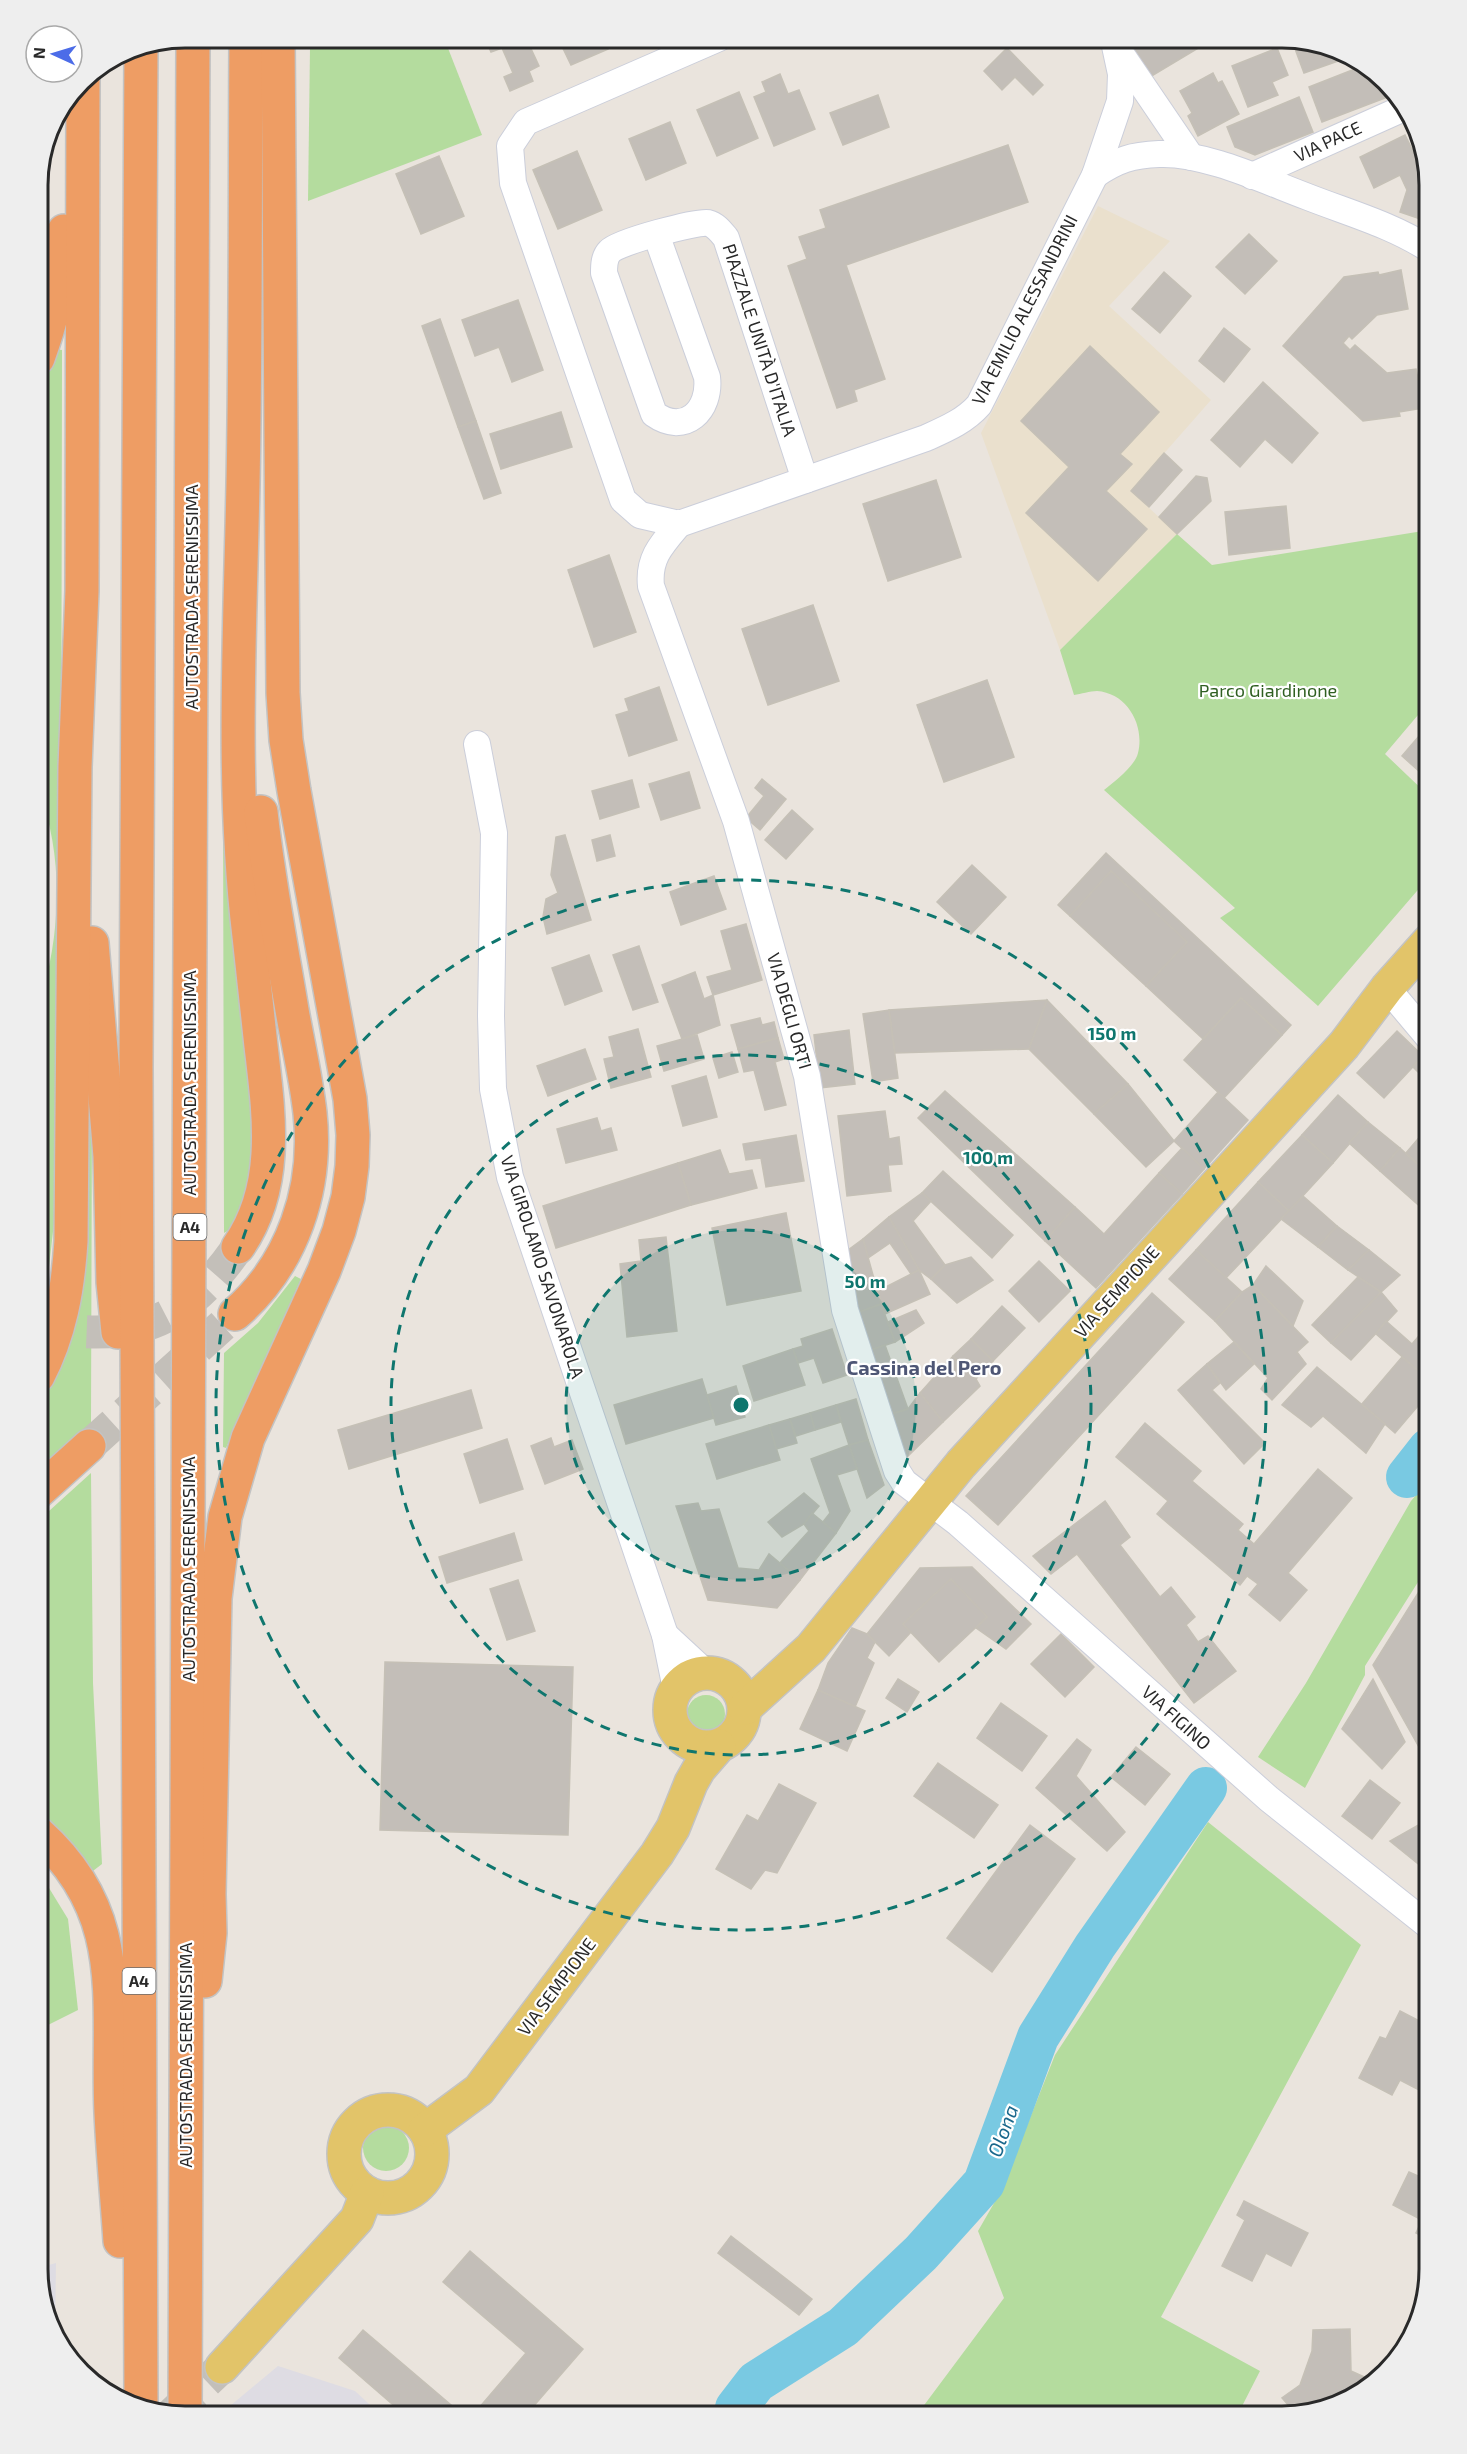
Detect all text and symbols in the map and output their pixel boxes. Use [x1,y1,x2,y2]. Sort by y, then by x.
north arrow [24,24,84,84]
text: N [29,46,48,59]
street label: VIA PACE [1290,116,1365,166]
street label: VIA EMILIO ALESSANDRINI [967,211,1082,408]
street label: PIAZZALE UNITÀ D'ITALIA [718,241,802,440]
street label: AUTOSTRADA SERENISSIMA [180,483,202,710]
park label: Parco Giardinone [1199,679,1337,701]
street label: VIA DEGLI ORTI [763,950,817,1071]
street label: AUTOSTRADA SERENISSIMA [178,969,200,1196]
text: 150 m [1088,1022,1136,1044]
text: 100 m [963,1146,1013,1168]
street label: VIA GIROLAMO SAVONAROLA [496,1153,590,1382]
road number: A4 [174,1214,207,1240]
street label: VIA SEMPIONE [1069,1241,1163,1342]
text: 50 m [844,1270,886,1292]
district label: Cassina del Pero [846,1355,1002,1379]
centre of rings [731,1395,751,1415]
street label: AUTOSTRADA SERENISSIMA [177,1455,199,1682]
street label: VIA FIGINO [1137,1680,1216,1754]
street label: VIA SEMPIONE [512,1933,600,2040]
street label: AUTOSTRADA SERENISSIMA [174,1941,196,2168]
road number: A4 [122,1968,156,1994]
water label: Olona [982,2101,1022,2160]

